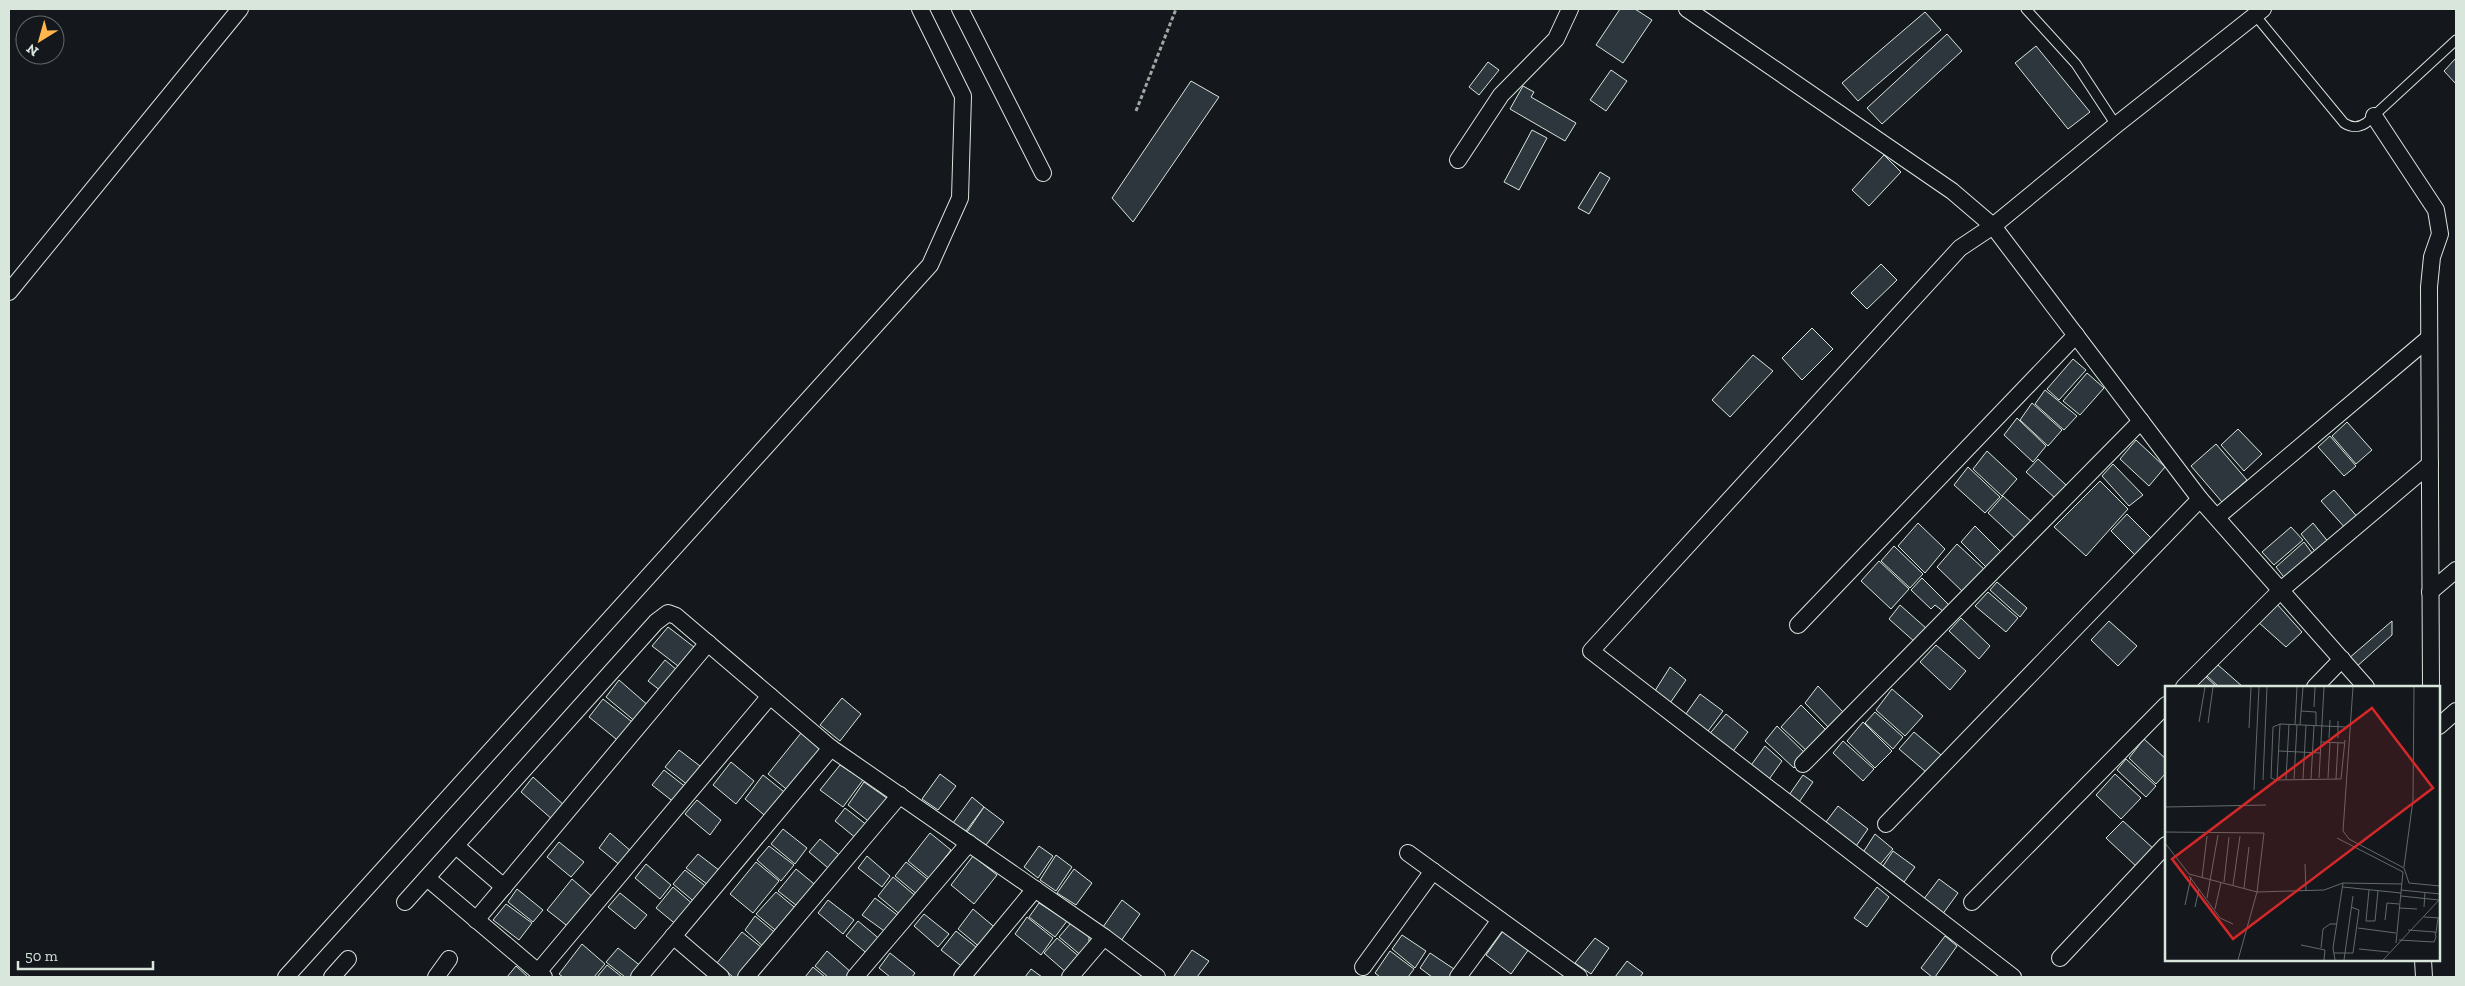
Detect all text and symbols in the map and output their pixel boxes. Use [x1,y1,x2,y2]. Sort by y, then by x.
north arrow [15,15,65,65]
text: N [23,40,42,60]
inset map [2165,686,2440,961]
scale bar [18,938,152,970]
text: 50 m [25,947,58,965]

